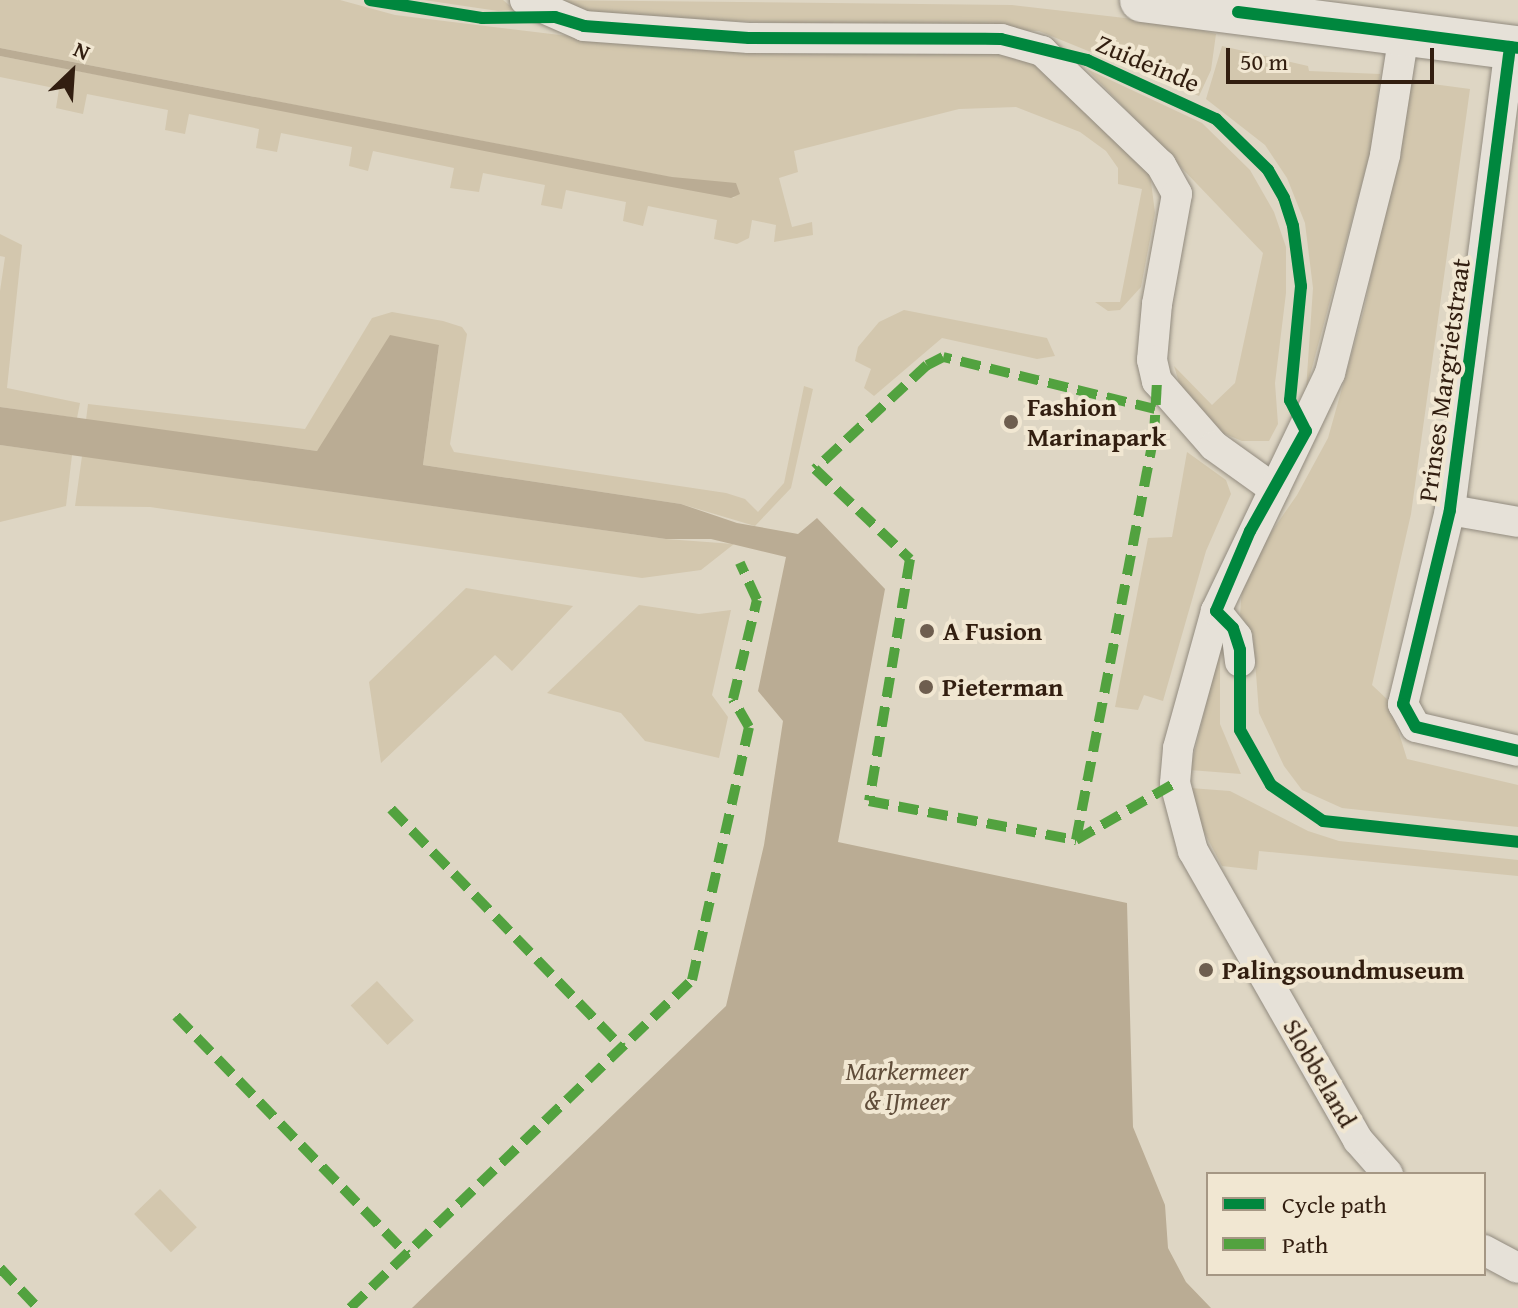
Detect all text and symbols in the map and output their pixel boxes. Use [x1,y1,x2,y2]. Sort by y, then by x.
street label: Zuideinde [1092,27,1204,99]
north arrow [32,32,112,112]
scale bar [1230,32,1438,82]
text: N [69,33,96,68]
text: 50 m [1240,44,1288,79]
street label: Prinses Margrietstraat [1411,256,1477,504]
place label: Fashion Marinapark [1027,391,1166,452]
marker: Fashion Marinapark [1002,413,1020,431]
place label: A Fusion [943,615,1042,647]
marker: A Fusion [918,622,936,640]
place label: Pieterman [942,671,1063,703]
marker: Pieterman [917,678,935,696]
place label: Palingsoundmuseum [1222,954,1464,986]
marker: Palingsoundmuseum [1197,961,1215,979]
street label: Slobbeland [1276,1013,1364,1133]
park label: Markermeer & IJmeer [846,1055,968,1116]
legend [1206,1172,1486,1276]
text: Cycle path [1282,1187,1387,1222]
text: Path [1282,1227,1328,1262]

